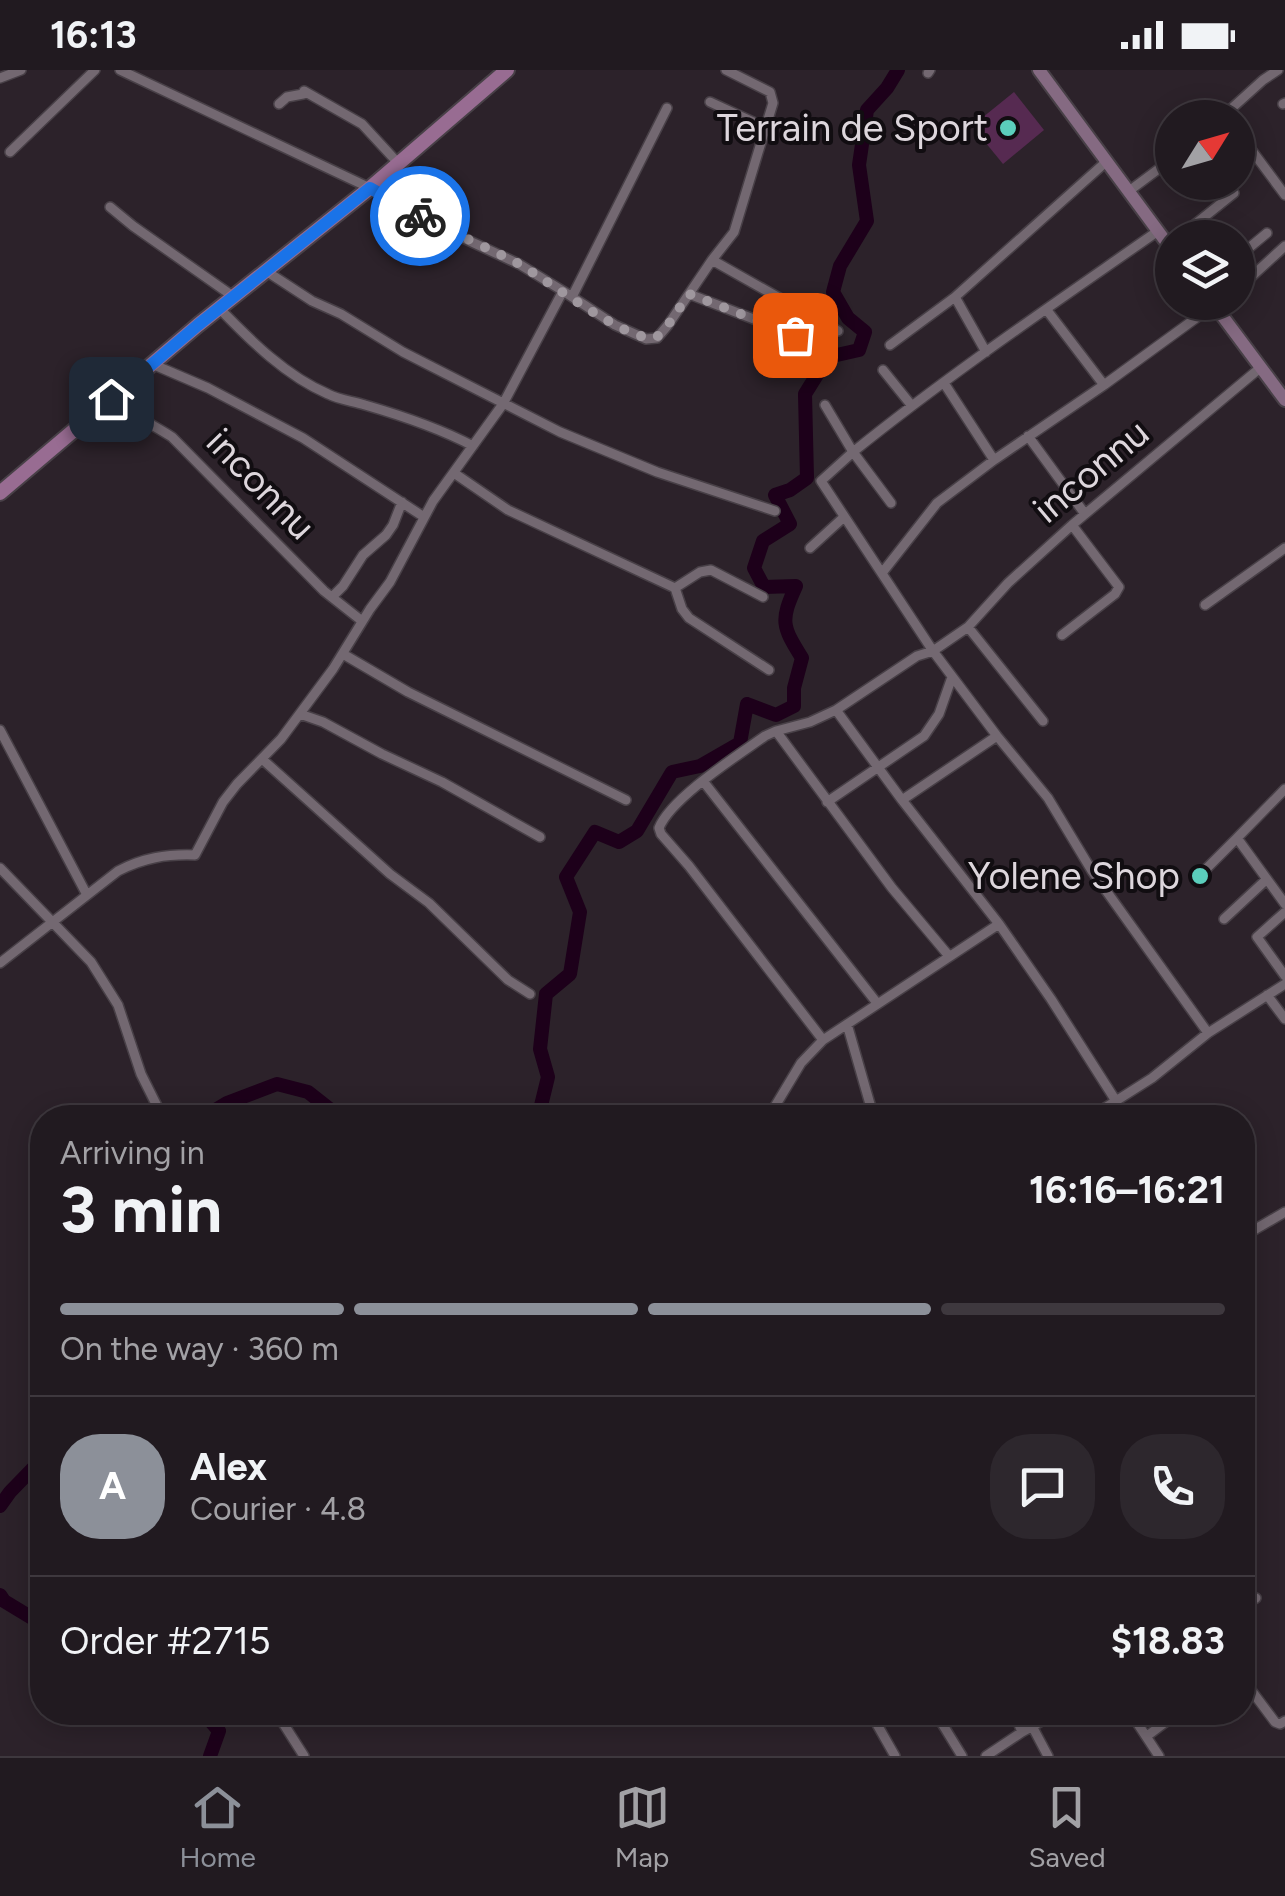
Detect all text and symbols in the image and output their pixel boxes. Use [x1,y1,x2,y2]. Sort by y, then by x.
text: 16:13 [50,12,137,58]
north arrow [1155,100,1255,200]
map controls [1155,100,1255,320]
place label: Terrain de Sport [717,105,988,151]
marker: Terrain de Sport [997,117,1019,139]
courier [370,166,470,266]
icon: bike [393,189,448,244]
button: layers [1155,220,1255,320]
pin [753,293,838,378]
icon: bag [768,308,823,363]
pin [69,357,154,442]
icon: home [84,372,139,427]
street label: inconnu [1024,410,1158,532]
street label: inconnu [197,419,325,549]
place label: Yolene Shop [968,853,1180,899]
marker: Yolene Shop [1189,865,1211,887]
text: Arriving in [60,1134,205,1172]
text: 16:16–16:21 [1029,1167,1225,1213]
text: 3 min [60,1170,222,1248]
text: On the way · 360 m [60,1330,339,1368]
button: chat [990,1434,1095,1539]
button: phone [1120,1434,1225,1539]
text: Alex [190,1444,267,1490]
text: A [99,1463,126,1509]
text: Courier · 4.8 [190,1490,366,1528]
text: Order #2715 [60,1618,271,1664]
text: $18.83 [1111,1618,1225,1664]
tab: Home [179,1780,256,1874]
tab: Map [615,1780,670,1874]
tab: Saved [1028,1780,1106,1874]

